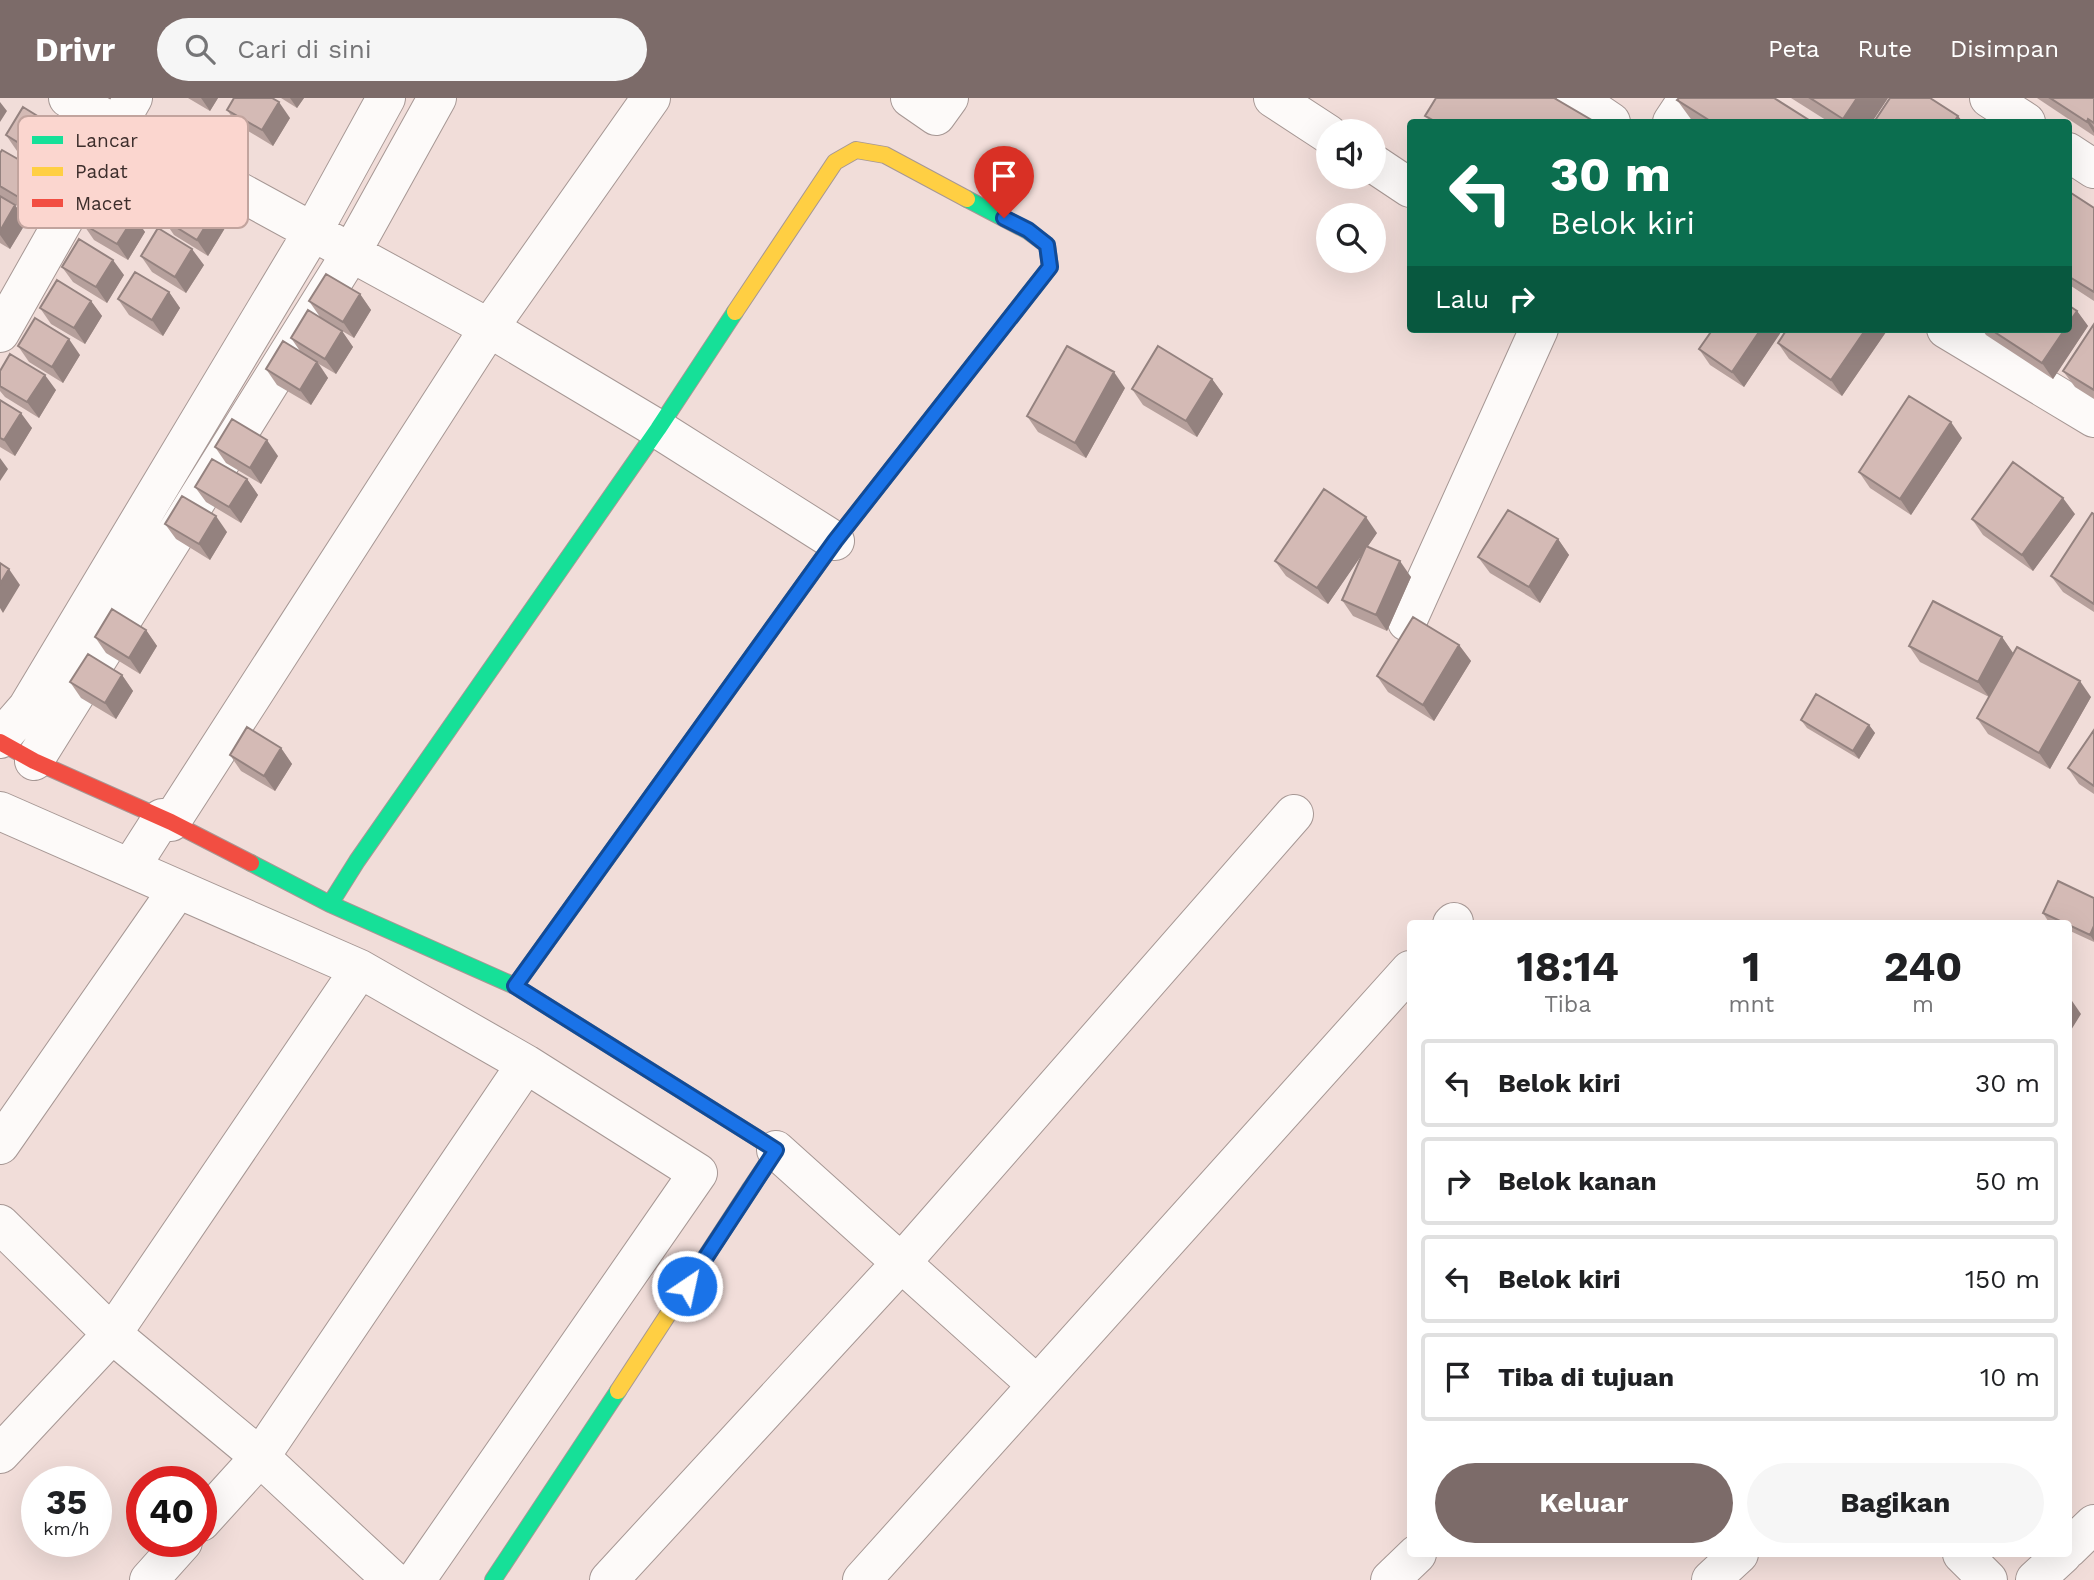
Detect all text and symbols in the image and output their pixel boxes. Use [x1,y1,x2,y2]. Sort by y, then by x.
search box [157,18,647,81]
text: Drivr [35,30,115,69]
icon: search [181,30,219,68]
text: Cari di sini [237,34,372,64]
text: Peta [1768,35,1820,63]
text: Rute [1858,35,1912,63]
text: Disimpan [1950,35,2059,63]
legend [18,116,248,228]
map controls [1316,119,1386,273]
button: sound [1316,119,1386,189]
text: Lancar [75,129,138,152]
text: 30 m [1550,145,1671,203]
pin [974,146,1034,218]
icon: left [1435,147,1526,238]
icon: arrive [985,157,1023,195]
text: Padat [75,160,128,183]
text: Macet [75,192,131,215]
button: search [1316,203,1386,273]
text: Belok kiri [1550,204,1695,242]
icon: right [1503,280,1541,318]
text: Lalu [1435,284,1489,314]
text: 18:14 [1517,942,1619,991]
text: 1 [1742,942,1760,991]
text: 240 [1884,942,1962,991]
text: Tiba [1544,991,1591,1018]
text: mnt [1728,991,1774,1018]
text: m [1912,991,1934,1018]
icon: left [1439,1064,1477,1102]
text: Belok kiri [1498,1068,1621,1098]
text: 30 m [1975,1068,2040,1098]
icon: right [1439,1162,1477,1200]
text: Belok kanan [1498,1166,1657,1196]
text: 50 m [1975,1166,2040,1196]
position arrow [650,1249,724,1323]
icon: left [1439,1260,1477,1298]
text: Belok kiri [1498,1264,1621,1294]
text: 150 m [1965,1264,2040,1294]
icon: arrive [1439,1358,1477,1396]
text: Tiba di tujuan [1498,1362,1674,1392]
text: 10 m [1980,1362,2040,1392]
button: Keluar [1435,1463,1733,1543]
button: Bagikan [1747,1463,2044,1543]
speed limit sign: 40 [126,1466,217,1557]
text: 35 [46,1481,87,1523]
text: km/h [43,1518,90,1539]

